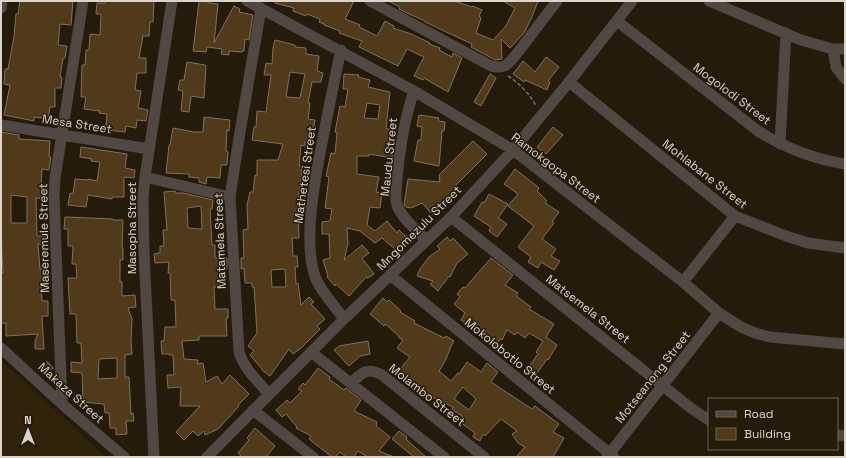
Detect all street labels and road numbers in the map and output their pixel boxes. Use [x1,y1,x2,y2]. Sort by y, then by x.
street label: Mogolodi Street [690,59,774,129]
street label: Mesa Street [41,111,113,137]
street label: Maudu Street [377,117,401,197]
street label: Mathetesi Street [290,125,320,225]
street label: Ramokgopa Street [508,129,604,207]
street label: Mohlabane Street [659,136,751,212]
street label: Masopha Street [124,182,140,274]
street label: Mngomezulu Street [373,182,465,274]
street label: Maseremule Street [35,183,53,293]
street label: Matamela Street [210,193,230,289]
street label: Matsemela Street [543,271,633,347]
street label: Mokolobotlo Street [461,314,559,398]
street label: Motseanong Street [612,328,694,426]
street label: Makaza Street [35,359,107,427]
street label: Molambo Street [385,360,469,430]

